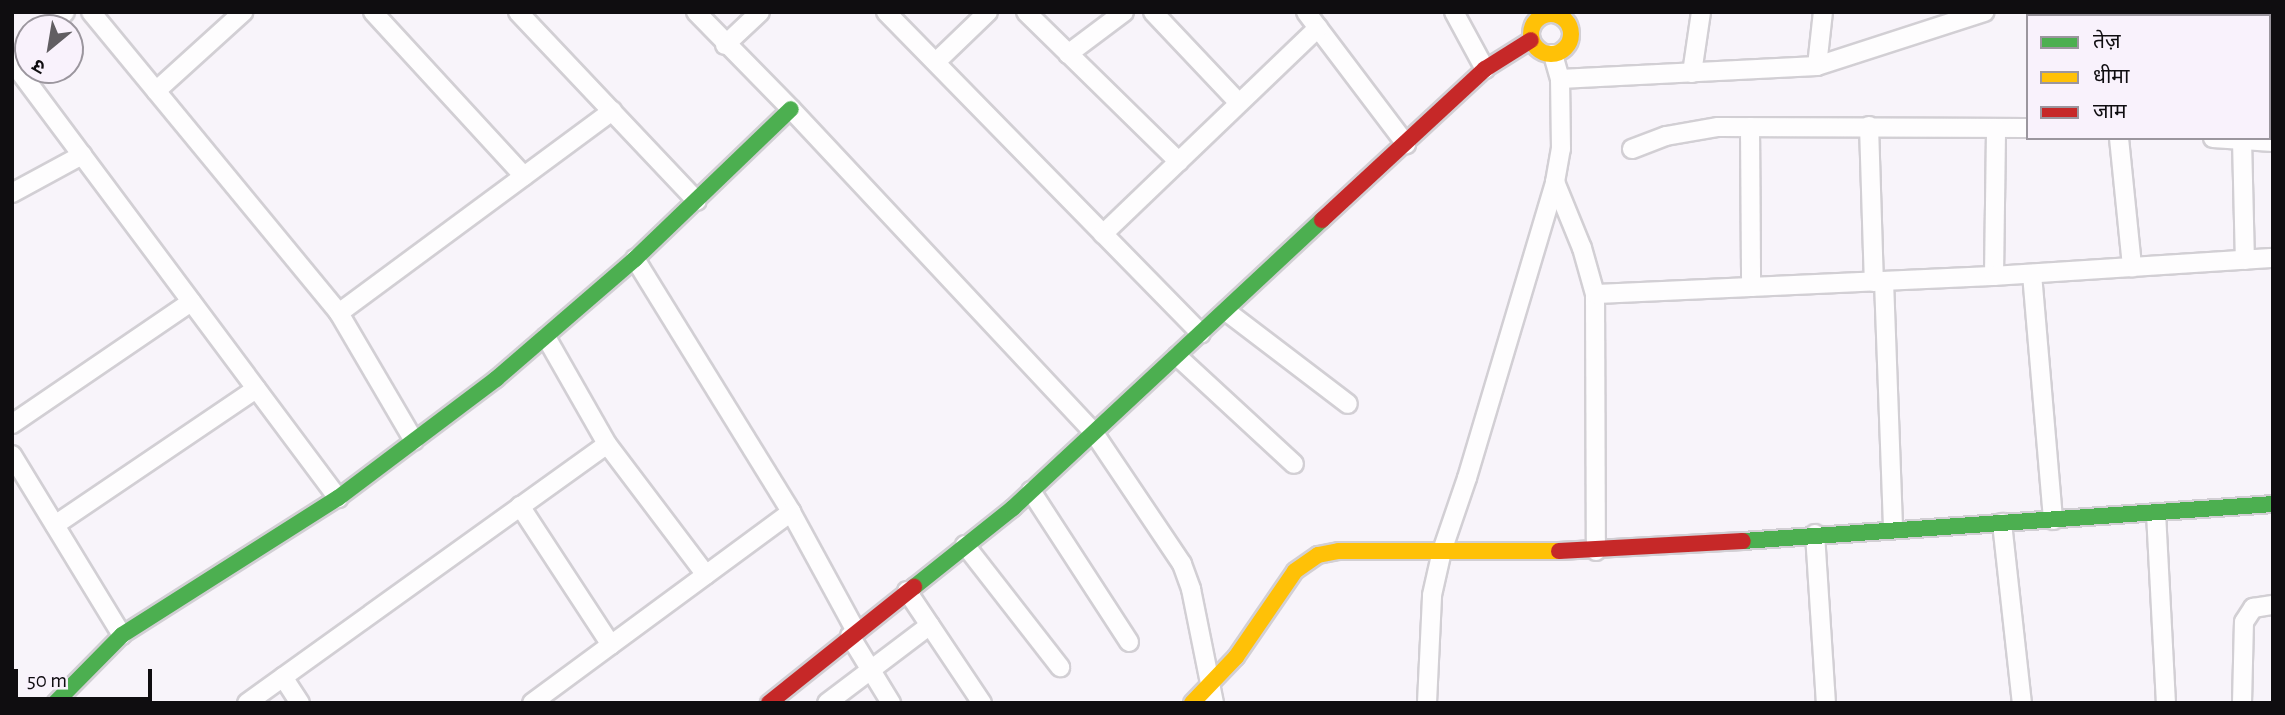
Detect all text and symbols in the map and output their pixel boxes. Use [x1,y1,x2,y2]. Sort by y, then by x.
north arrow [14,14,84,84]
legend [2026,14,2271,140]
text: तेज़ [2093,31,2121,52]
text: उ [30,55,49,77]
text: धीमा [2093,66,2129,87]
text: जाम [2093,101,2127,122]
scale bar [18,656,156,700]
text: 50 m [27,670,67,691]

